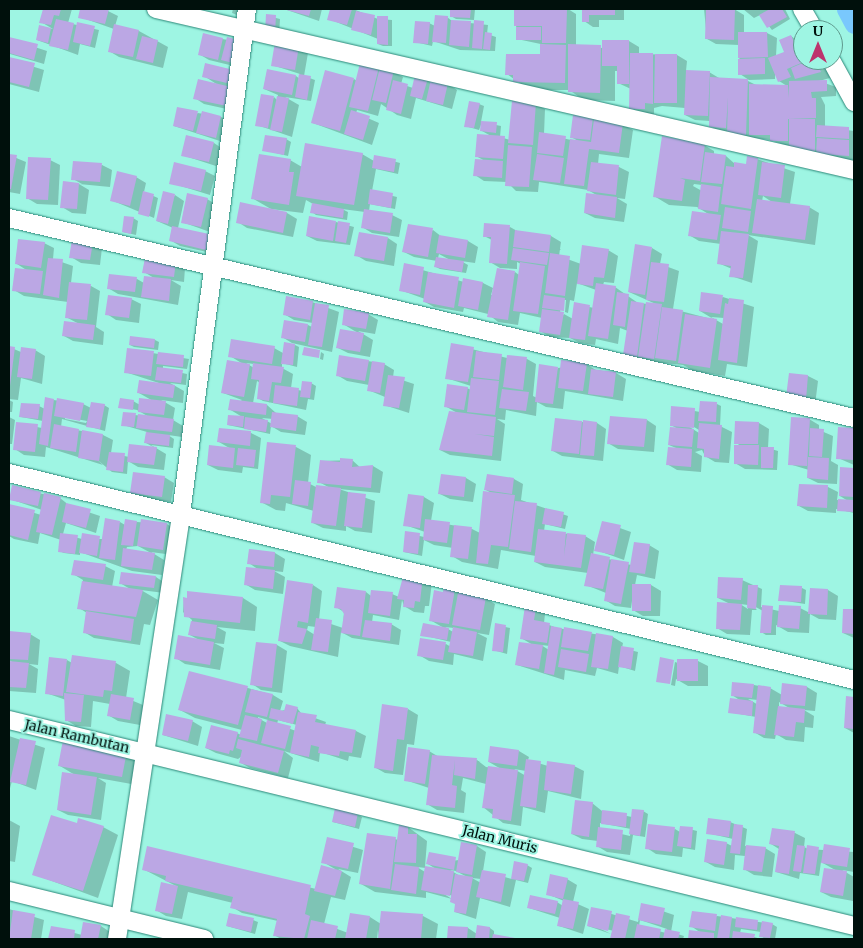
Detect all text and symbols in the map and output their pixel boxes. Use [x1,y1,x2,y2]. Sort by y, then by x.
north arrow [793,20,843,70]
text: U [813,22,823,40]
street label: Jalan Rambutan [23,716,131,756]
street label: Jalan Muris [461,822,539,856]

